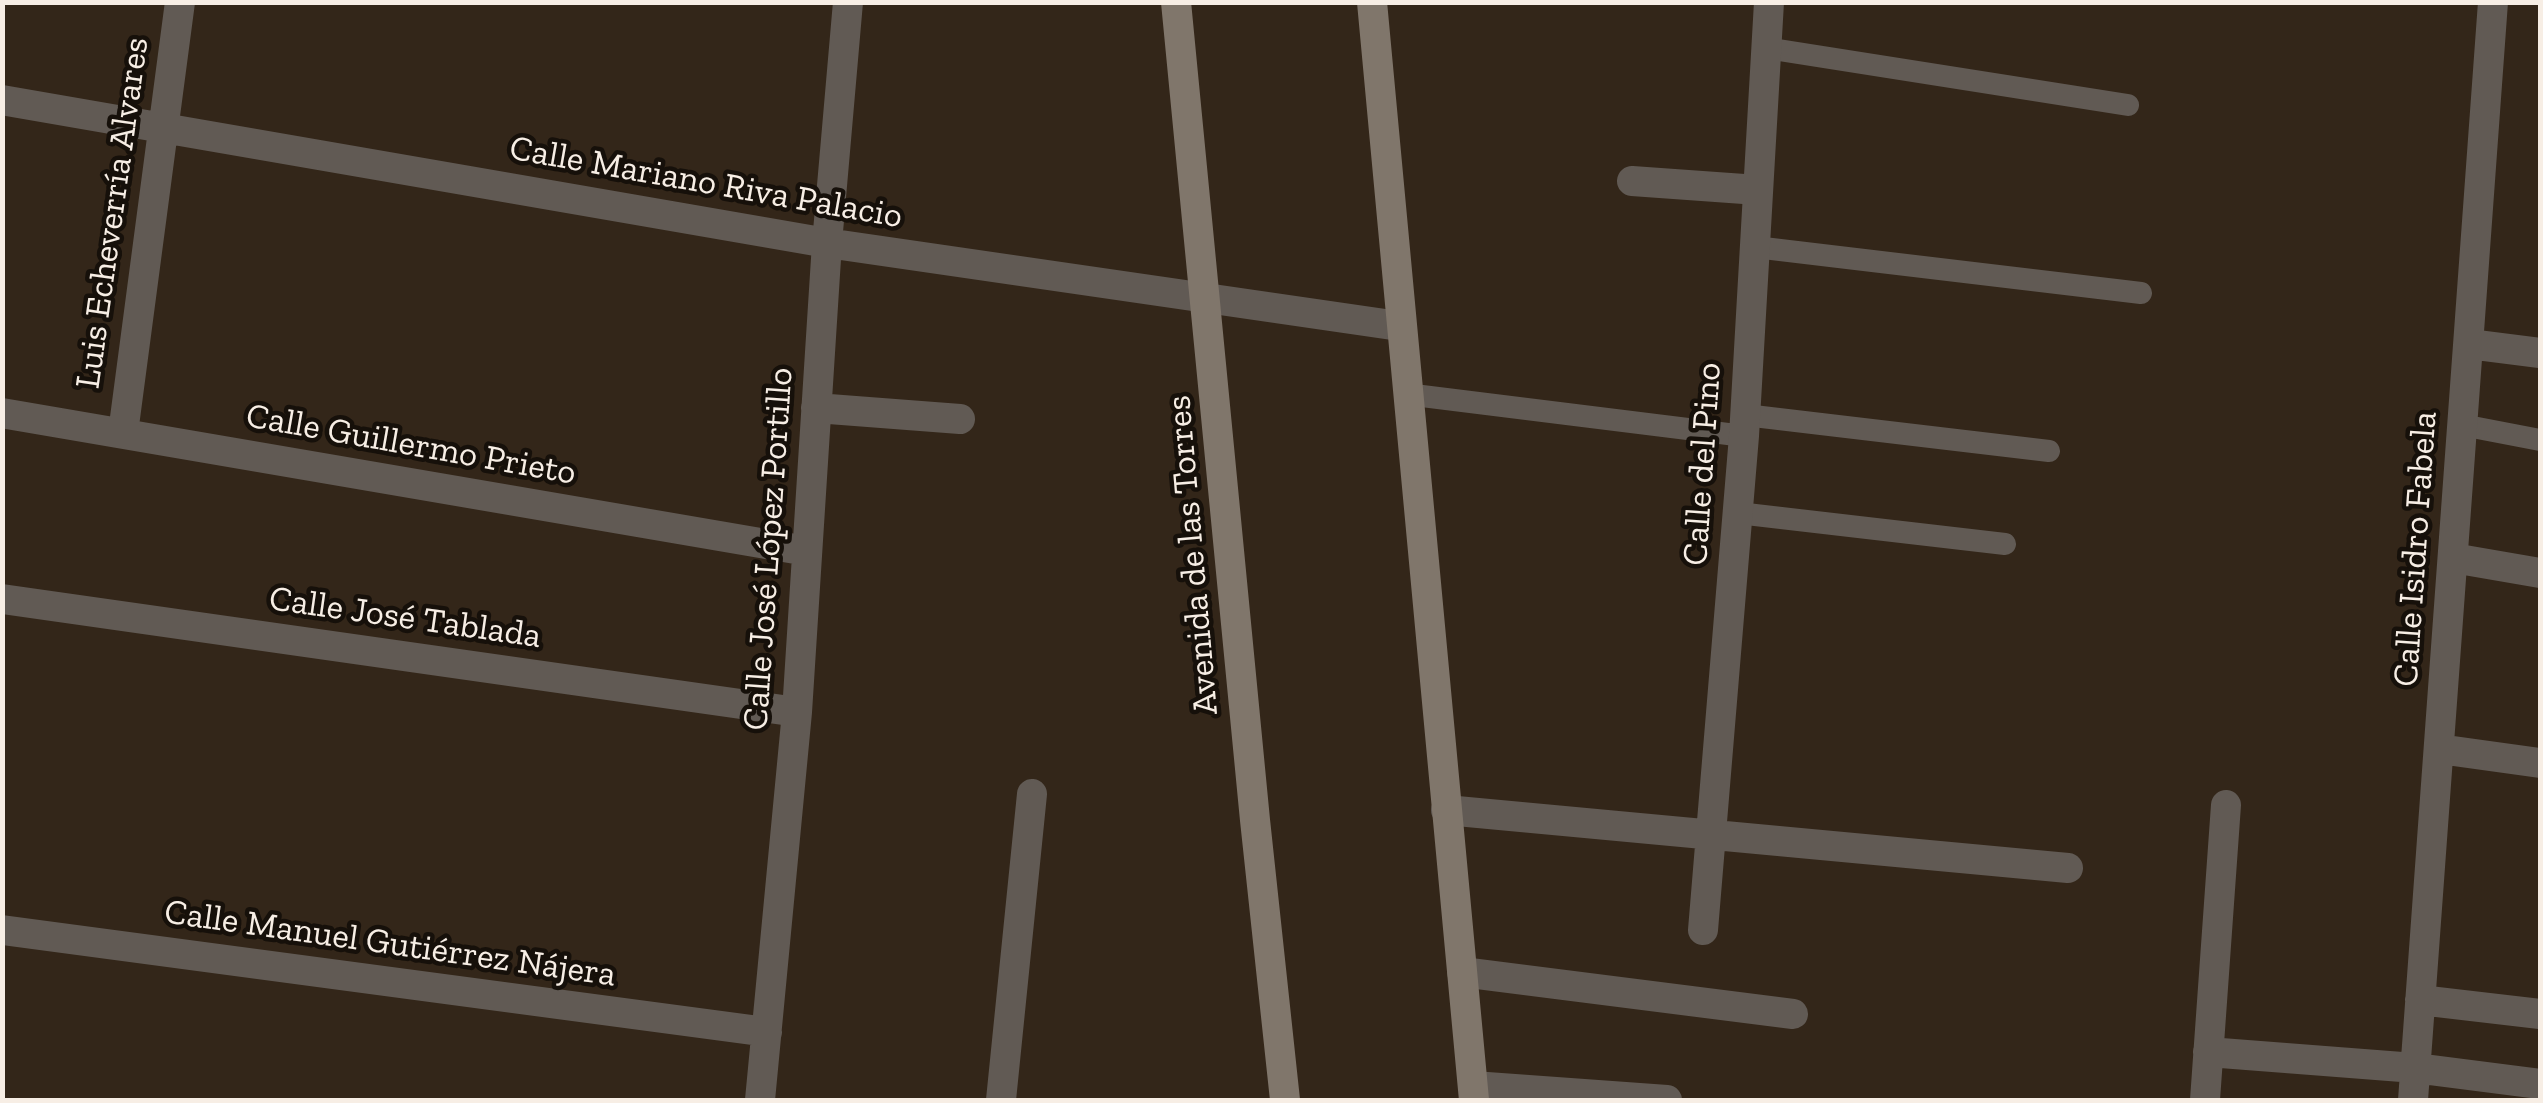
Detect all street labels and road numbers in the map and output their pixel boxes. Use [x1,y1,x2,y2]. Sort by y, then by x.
street label: Luis Echeverría Alvares [68,35,158,391]
street label: Calle Mariano Riva Palacio [506,128,906,238]
street label: Calle del Pino [1675,361,1731,567]
street label: Calle José López Portillo [735,366,803,732]
street label: Avenida de las Torres [1158,394,1228,716]
street label: Calle Guillermo Prieto [243,395,579,495]
street label: Calle Isidro Fabela [2385,410,2447,688]
street label: Calle José Tablada [266,578,544,658]
street label: Calle Manuel Gutiérrez Nájera [162,892,618,996]

